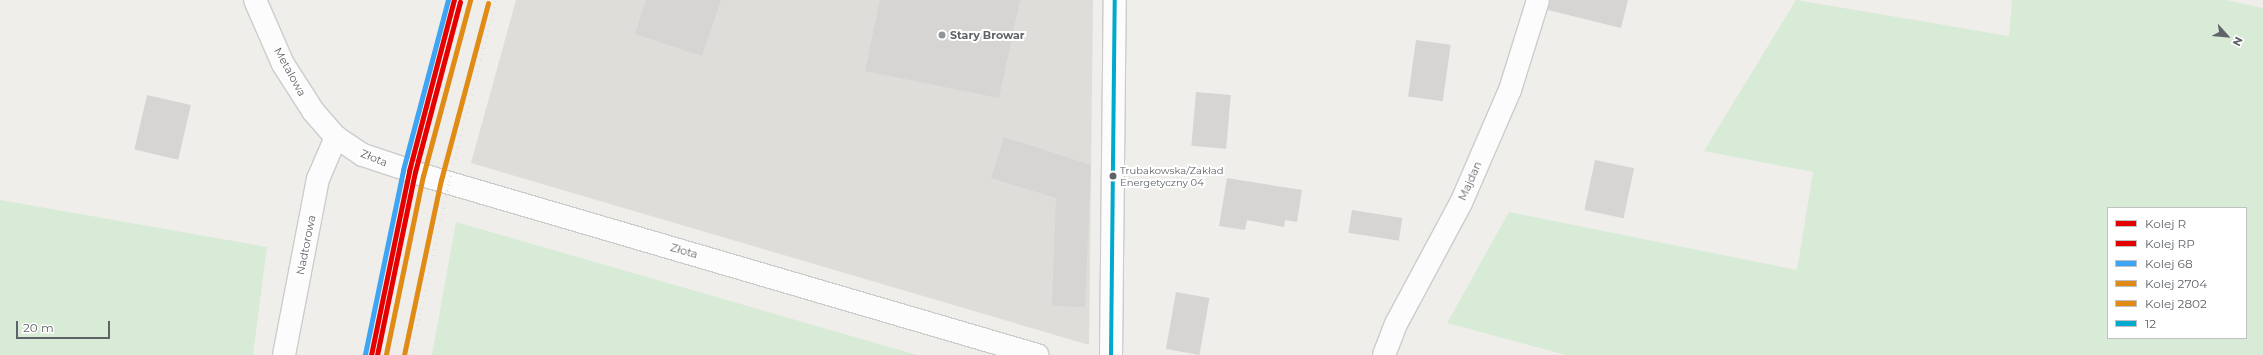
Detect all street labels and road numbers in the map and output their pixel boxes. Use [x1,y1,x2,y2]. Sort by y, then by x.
street label: Metalowa [271,45,309,99]
street label: Złota [359,147,389,169]
street label: Majdan [1456,159,1484,203]
street label: Nadtorowa [294,214,318,276]
street label: Złota [669,241,699,261]

